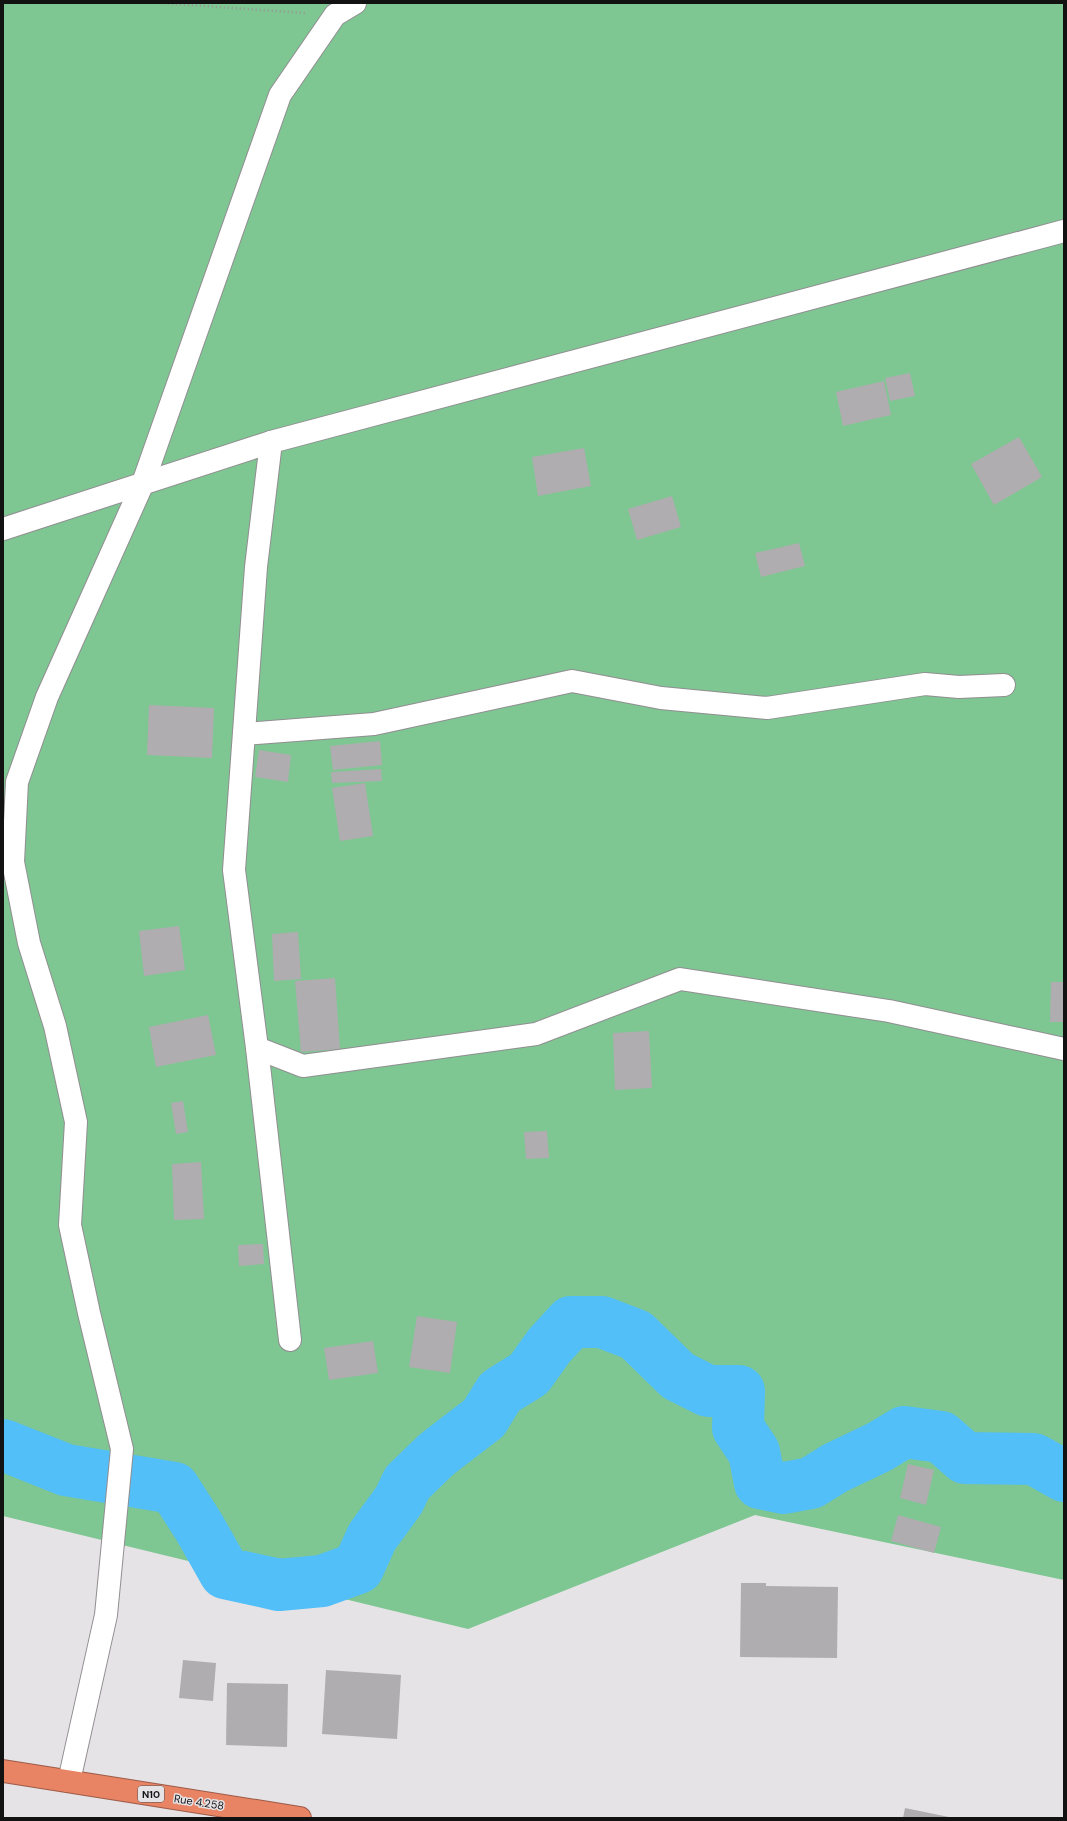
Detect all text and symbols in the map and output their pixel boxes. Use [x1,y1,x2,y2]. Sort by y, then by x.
road number: N10 [138,1786,164,1802]
street label: Rue 4.258 [173,1791,225,1813]

